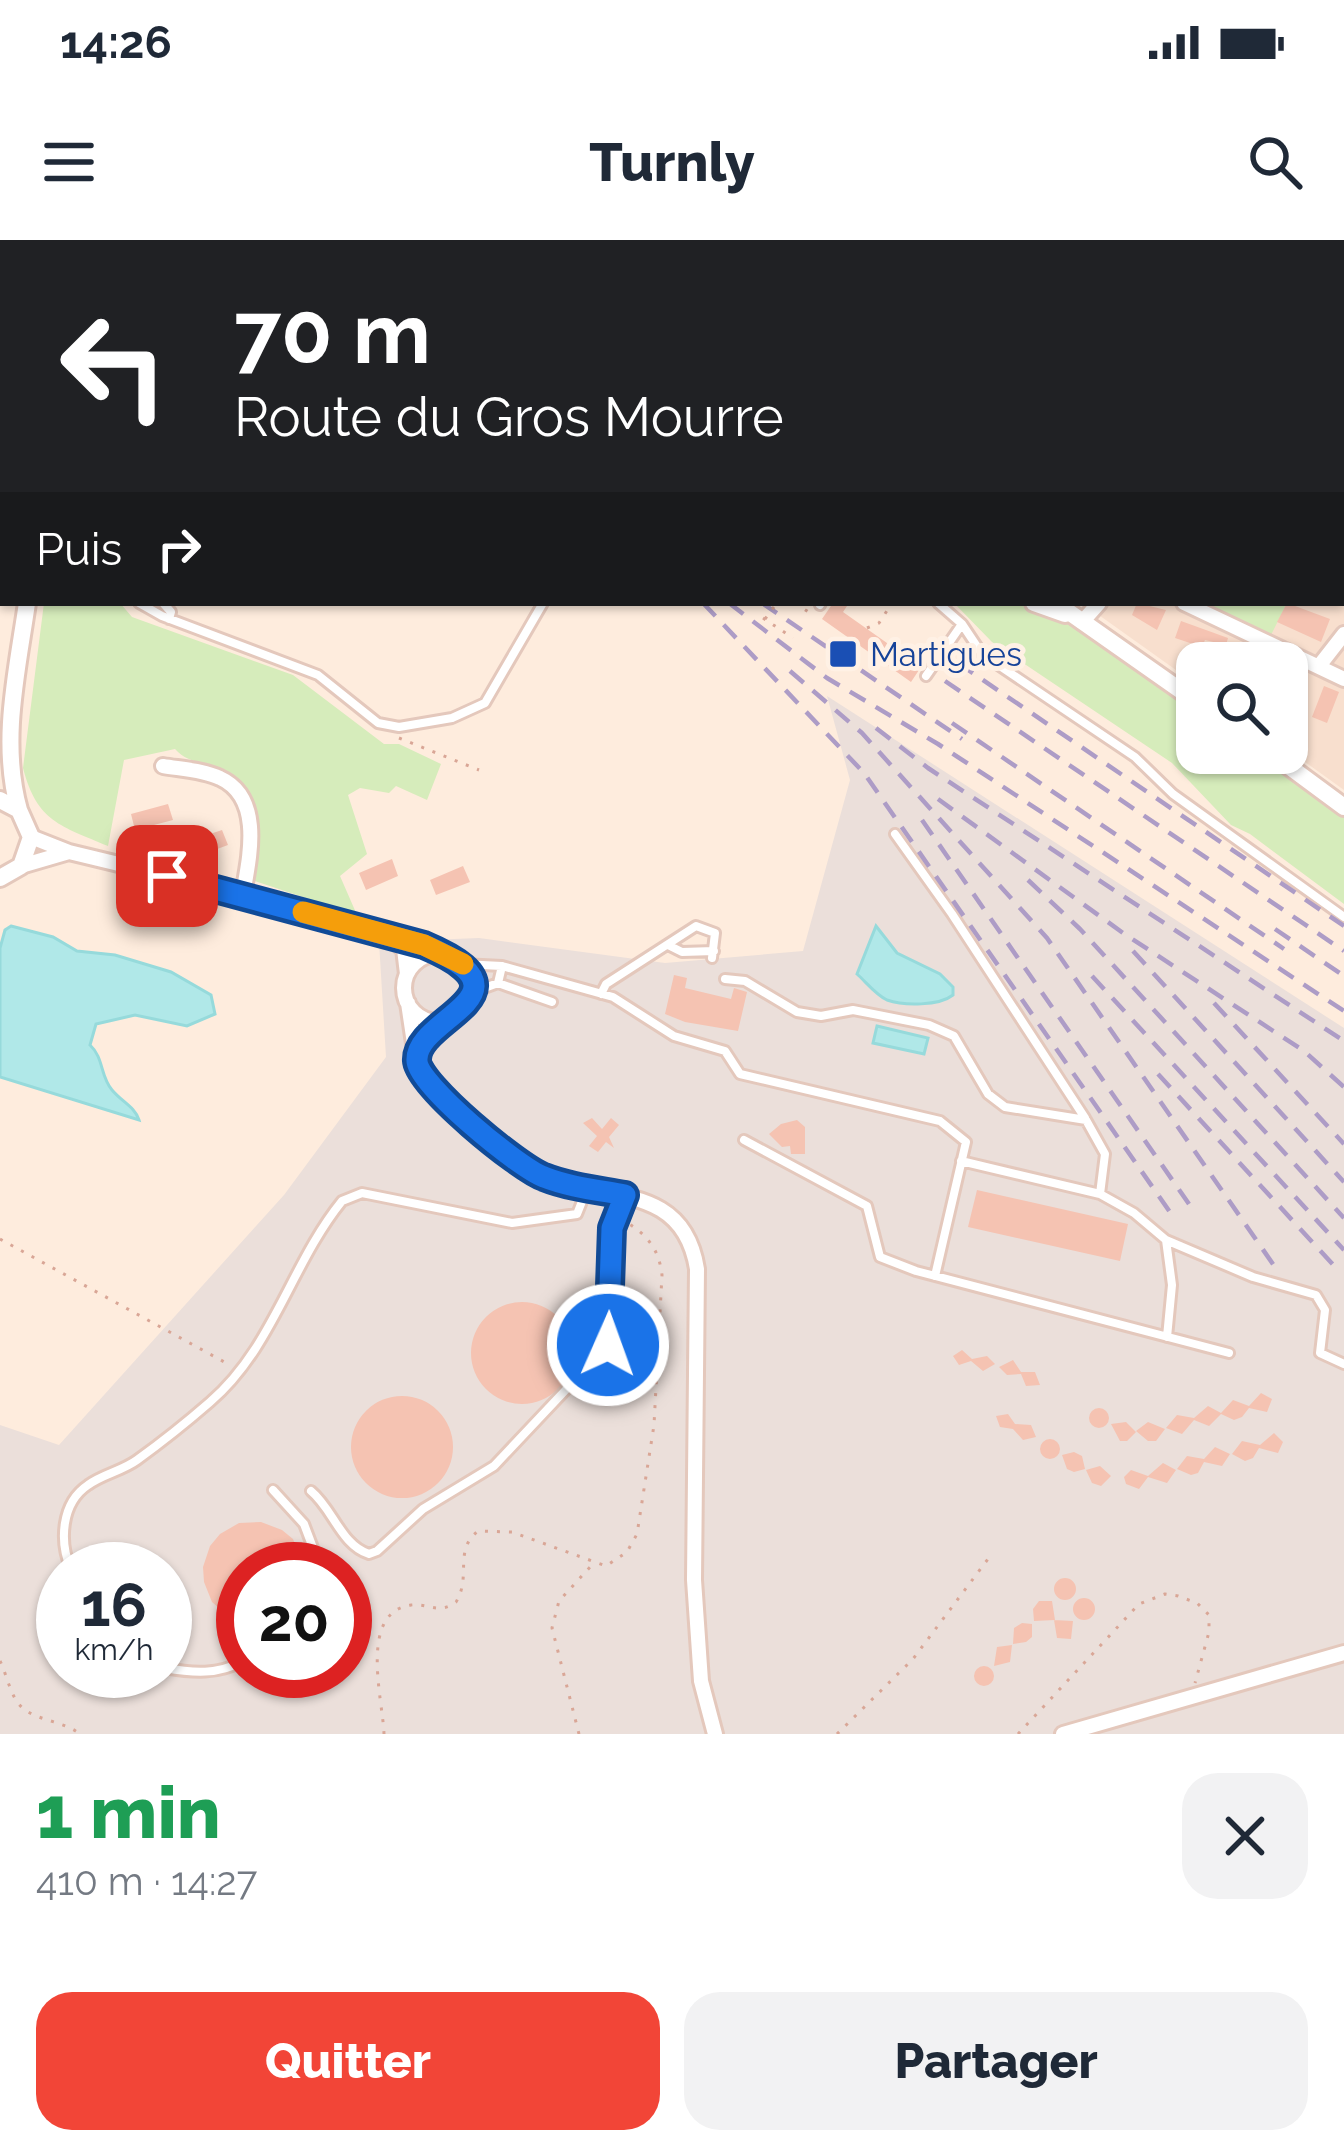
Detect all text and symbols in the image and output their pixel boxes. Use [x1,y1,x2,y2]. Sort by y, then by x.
text: 14:26 [60,16,172,69]
icon: menu [36,129,102,195]
icon: search [1242,129,1308,195]
text: Turnly [589,130,755,194]
text: 70 m [234,284,431,383]
icon: left [36,288,192,444]
text: Route du Gros Mourre [234,385,784,449]
icon: right [146,516,212,582]
text: Puis [36,523,122,576]
place label: Martigues [870,635,1022,674]
marker: Martigues [827,638,859,670]
map controls [1176,642,1308,774]
button: search [1176,642,1308,774]
pin [116,825,218,927]
icon: arrive [134,843,200,909]
position arrow [545,1282,671,1408]
speed limit sign: 20 [216,1542,372,1698]
text: 16 [81,1570,147,1640]
text: km/h [74,1632,154,1667]
text: 1 min [36,1770,221,1855]
button: close [1182,1773,1308,1899]
text: 410 m · 14:27 [36,1858,257,1904]
button: Quitter [36,1992,660,2130]
button: Partager [684,1992,1308,2130]

